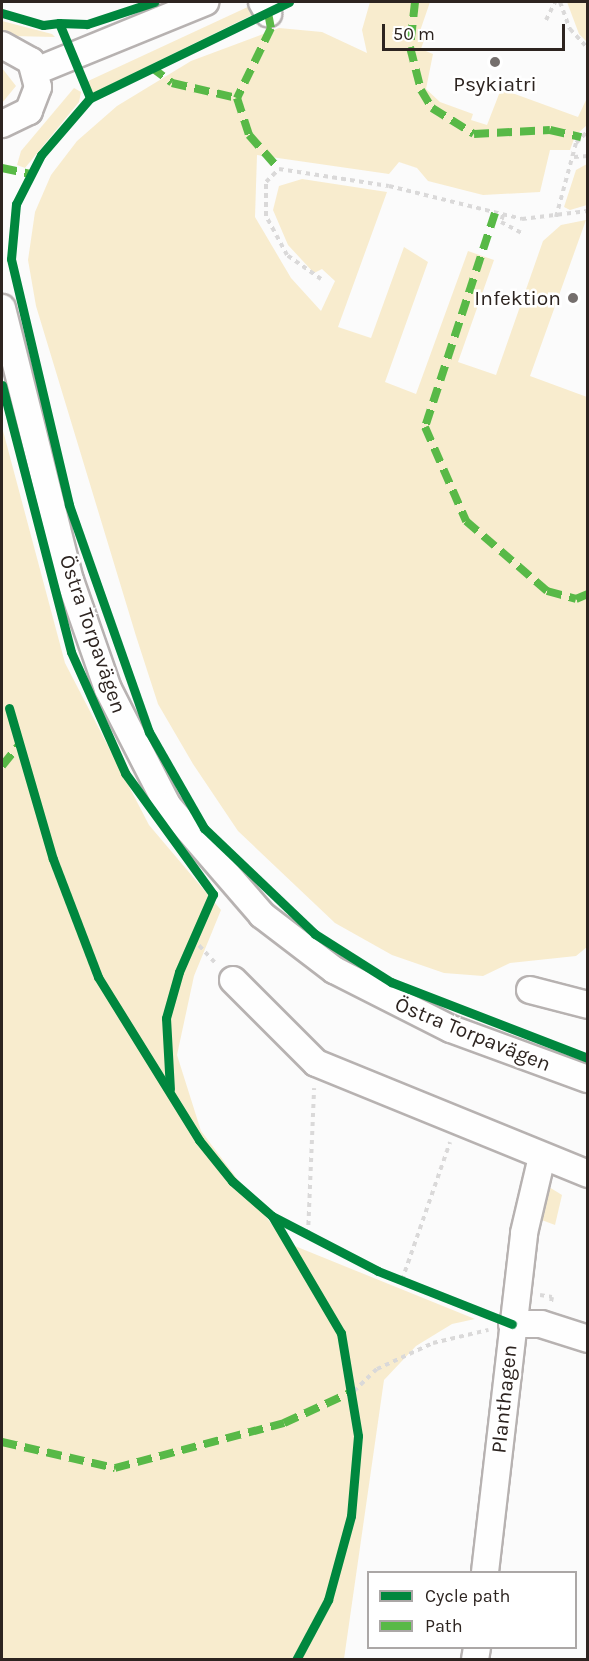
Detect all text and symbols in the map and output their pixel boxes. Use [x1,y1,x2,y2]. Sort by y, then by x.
scale bar [385,12,568,50]
text: 50 m [393,23,435,45]
marker: Psykiatri [488,55,502,69]
place label: Psykiatri [453,71,537,97]
place label: Infektion [474,285,561,311]
marker: Infektion [566,291,580,305]
street label: Östra Torpavägen [54,552,132,716]
street label: Östra Torpavägen [391,991,555,1077]
street label: Planthagen [486,1343,522,1455]
legend [367,1571,577,1649]
text: Cycle path [425,1585,510,1607]
text: Path [425,1615,463,1637]

